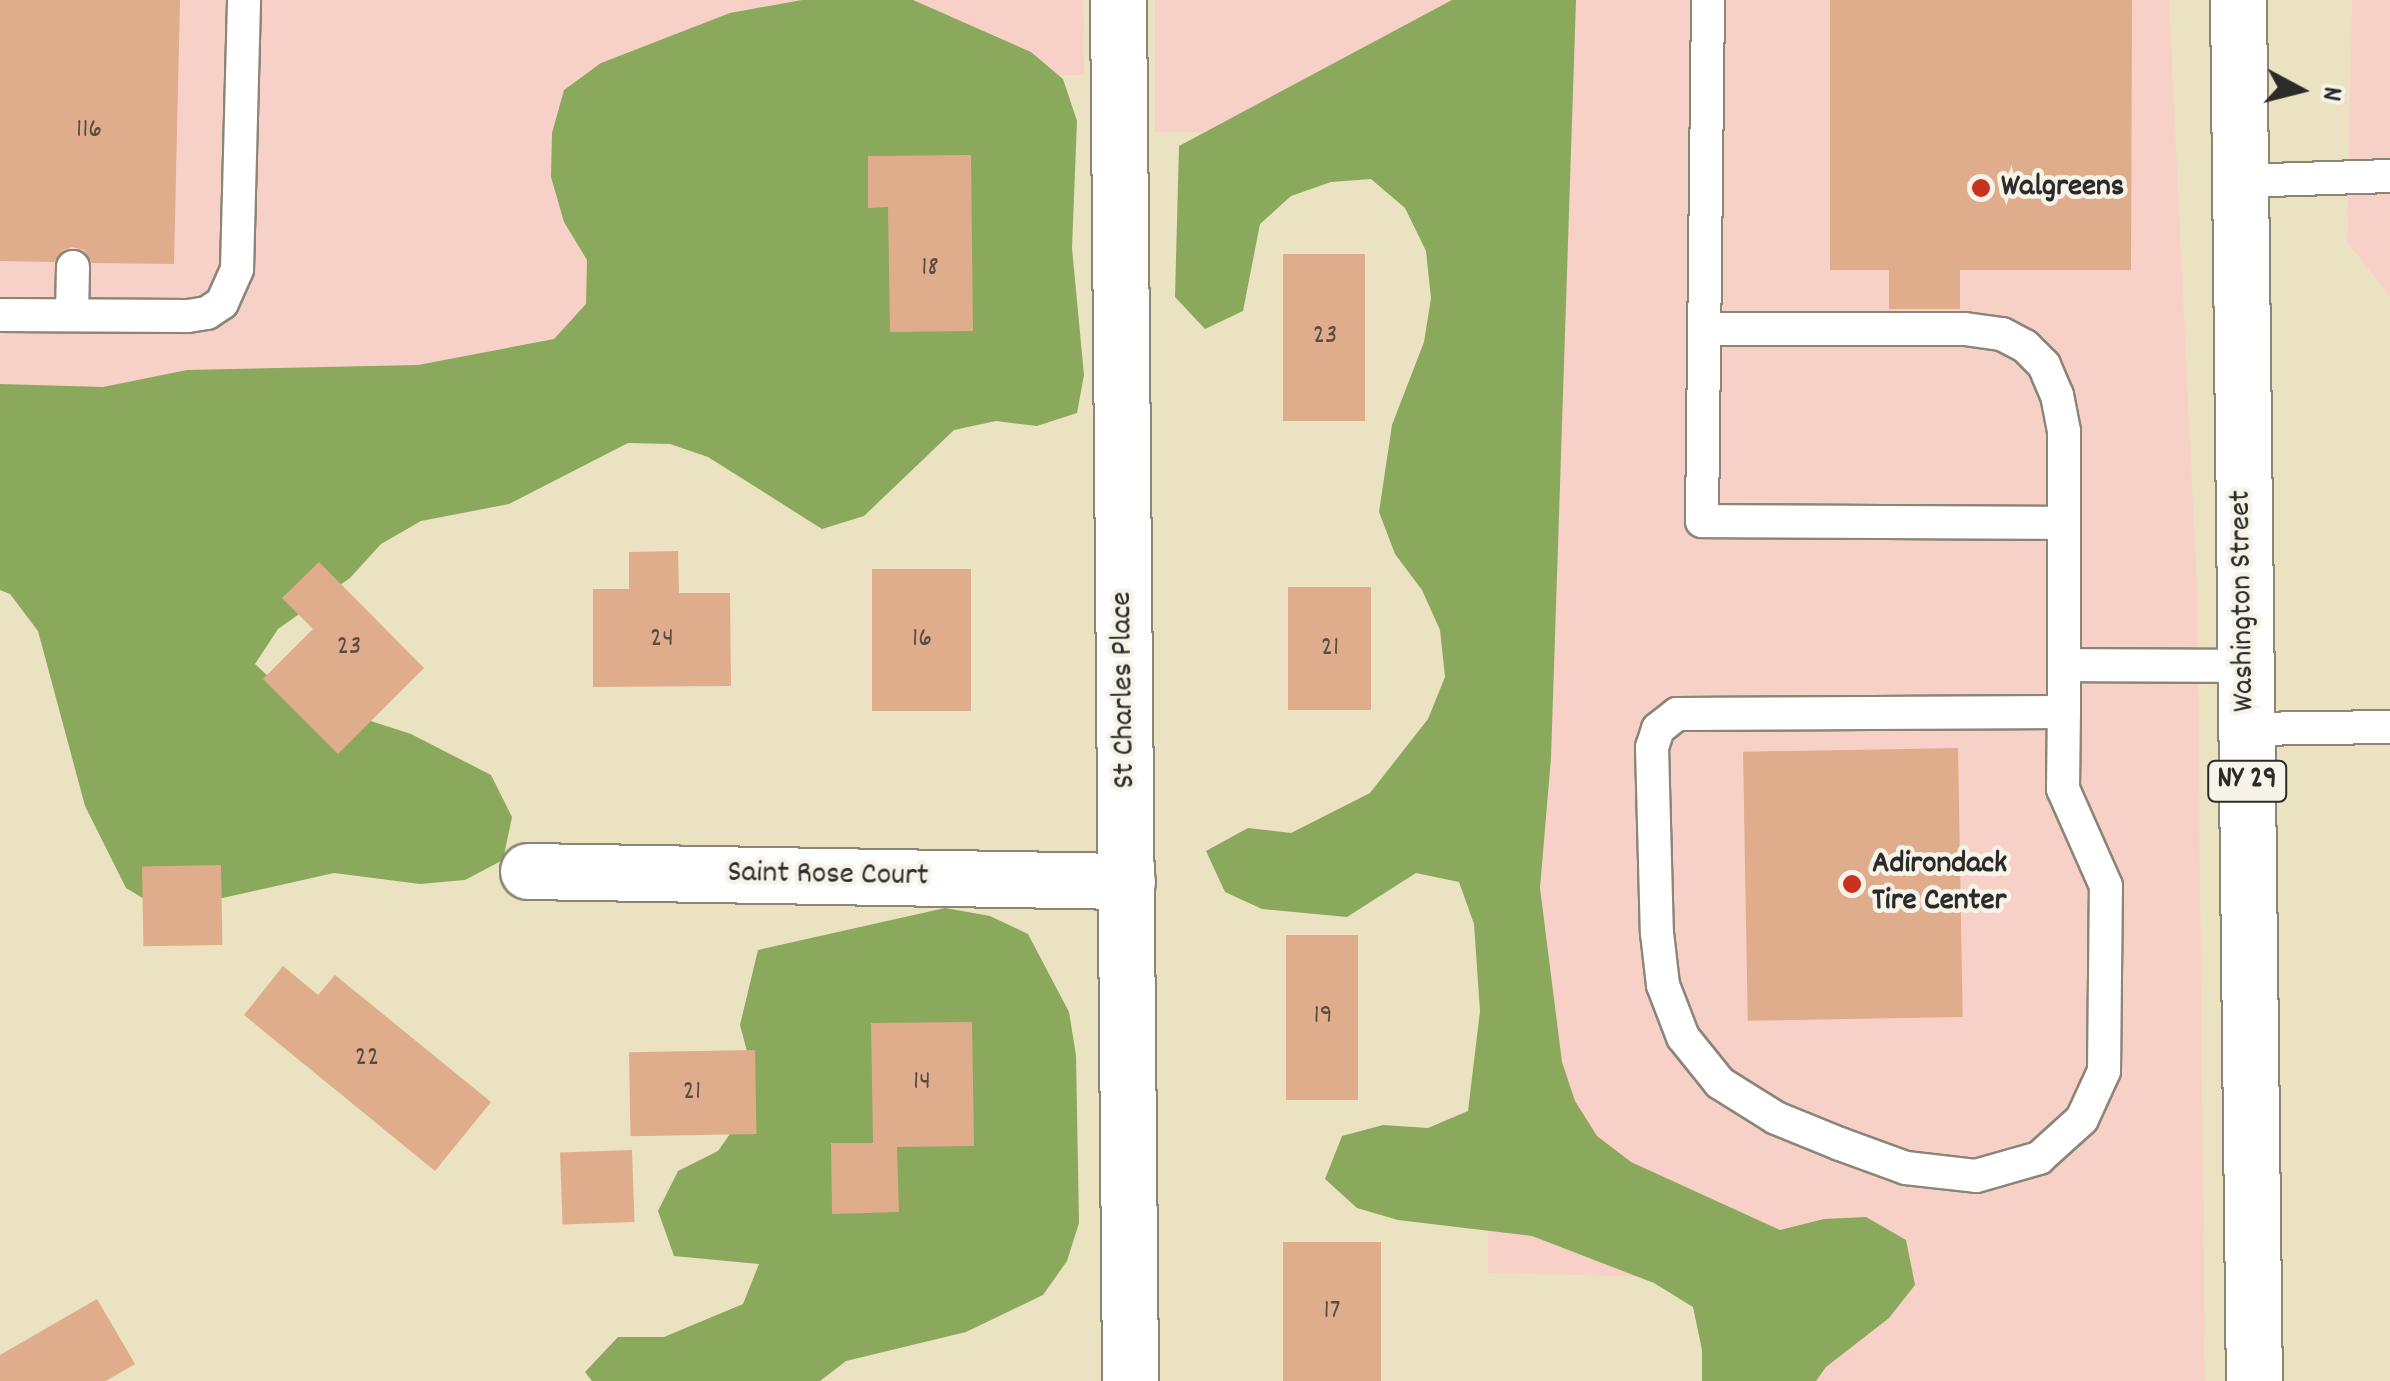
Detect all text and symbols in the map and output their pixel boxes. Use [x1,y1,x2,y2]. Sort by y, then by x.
north arrow [2250,40,2350,140]
text: N [2309,84,2350,103]
house number: 116 [76,114,102,148]
place label: Walgreens [2001,169,2124,207]
marker: Walgreens [1970,177,1992,199]
house number: 18 [921,252,939,286]
house number: 23 [1313,320,1337,354]
street label: Washington Street [2223,490,2265,712]
street label: St Charles Place [1104,591,1146,789]
house number: 24 [650,623,674,657]
house number: 16 [912,623,932,657]
house number: 23 [337,631,361,665]
house number: 21 [1321,632,1339,666]
road number: NY 29 [2207,756,2287,806]
place label: Adirondack Tire Center [1872,847,2007,922]
street label: Saint Rose Court [727,855,929,897]
marker: Adirondack Tire Center [1841,873,1863,895]
house number: 19 [1314,1000,1332,1034]
house number: 22 [355,1042,379,1076]
house number: 14 [913,1066,931,1100]
house number: 21 [683,1076,701,1110]
house number: 17 [1324,1295,1340,1329]

